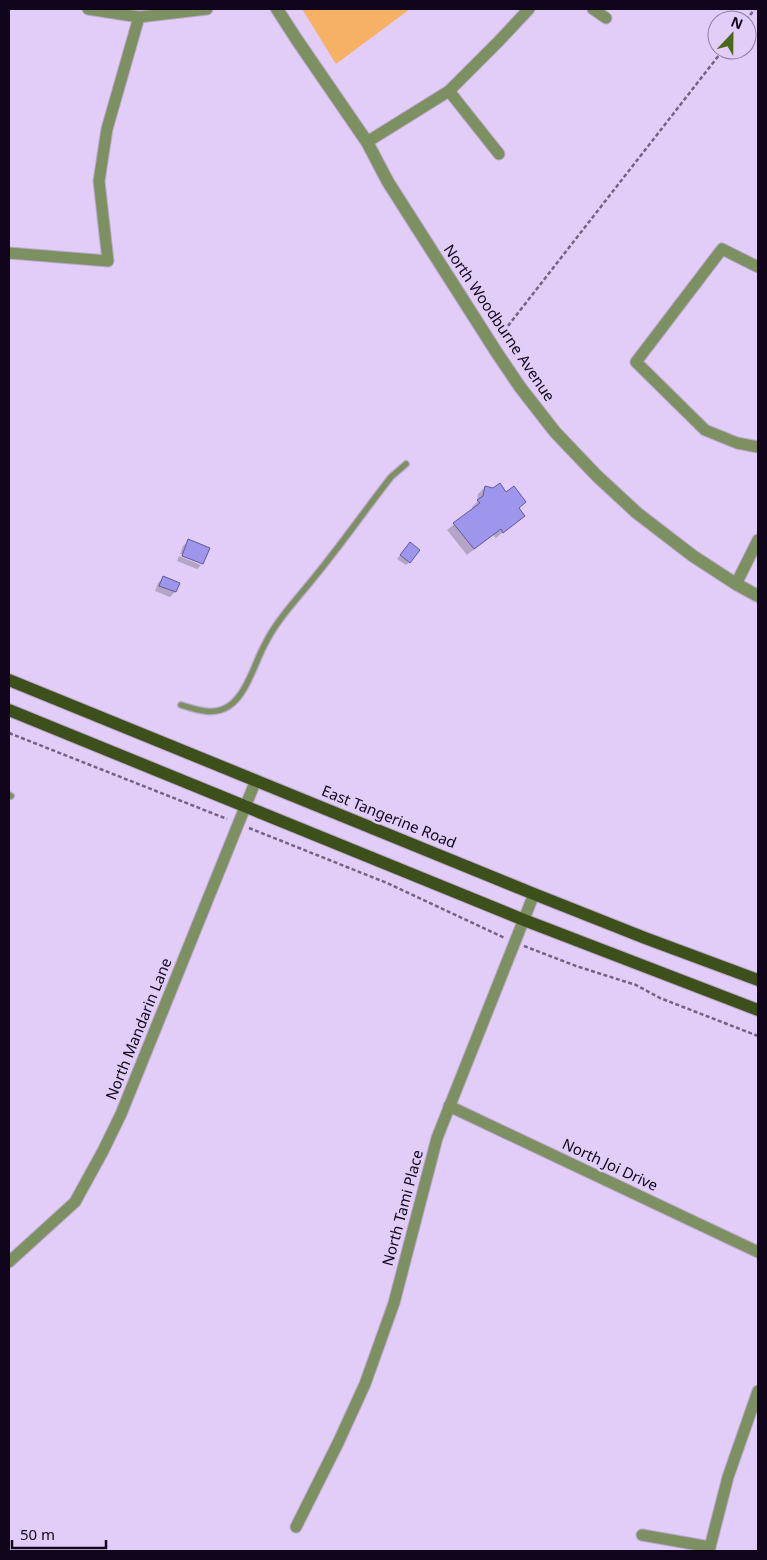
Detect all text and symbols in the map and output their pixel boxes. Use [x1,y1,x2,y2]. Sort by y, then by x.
north arrow [707,10,757,60]
text: N [728,12,746,33]
street label: North Woodburne Avenue [440,240,560,405]
street label: East Tangerine Road [319,780,460,852]
street label: North Mandarin Lane [100,955,176,1103]
street label: North Joi Drive [559,1133,661,1195]
street label: North Tami Place [377,1147,427,1268]
scale bar [12,1518,106,1550]
text: 50 m [20,1524,55,1544]

